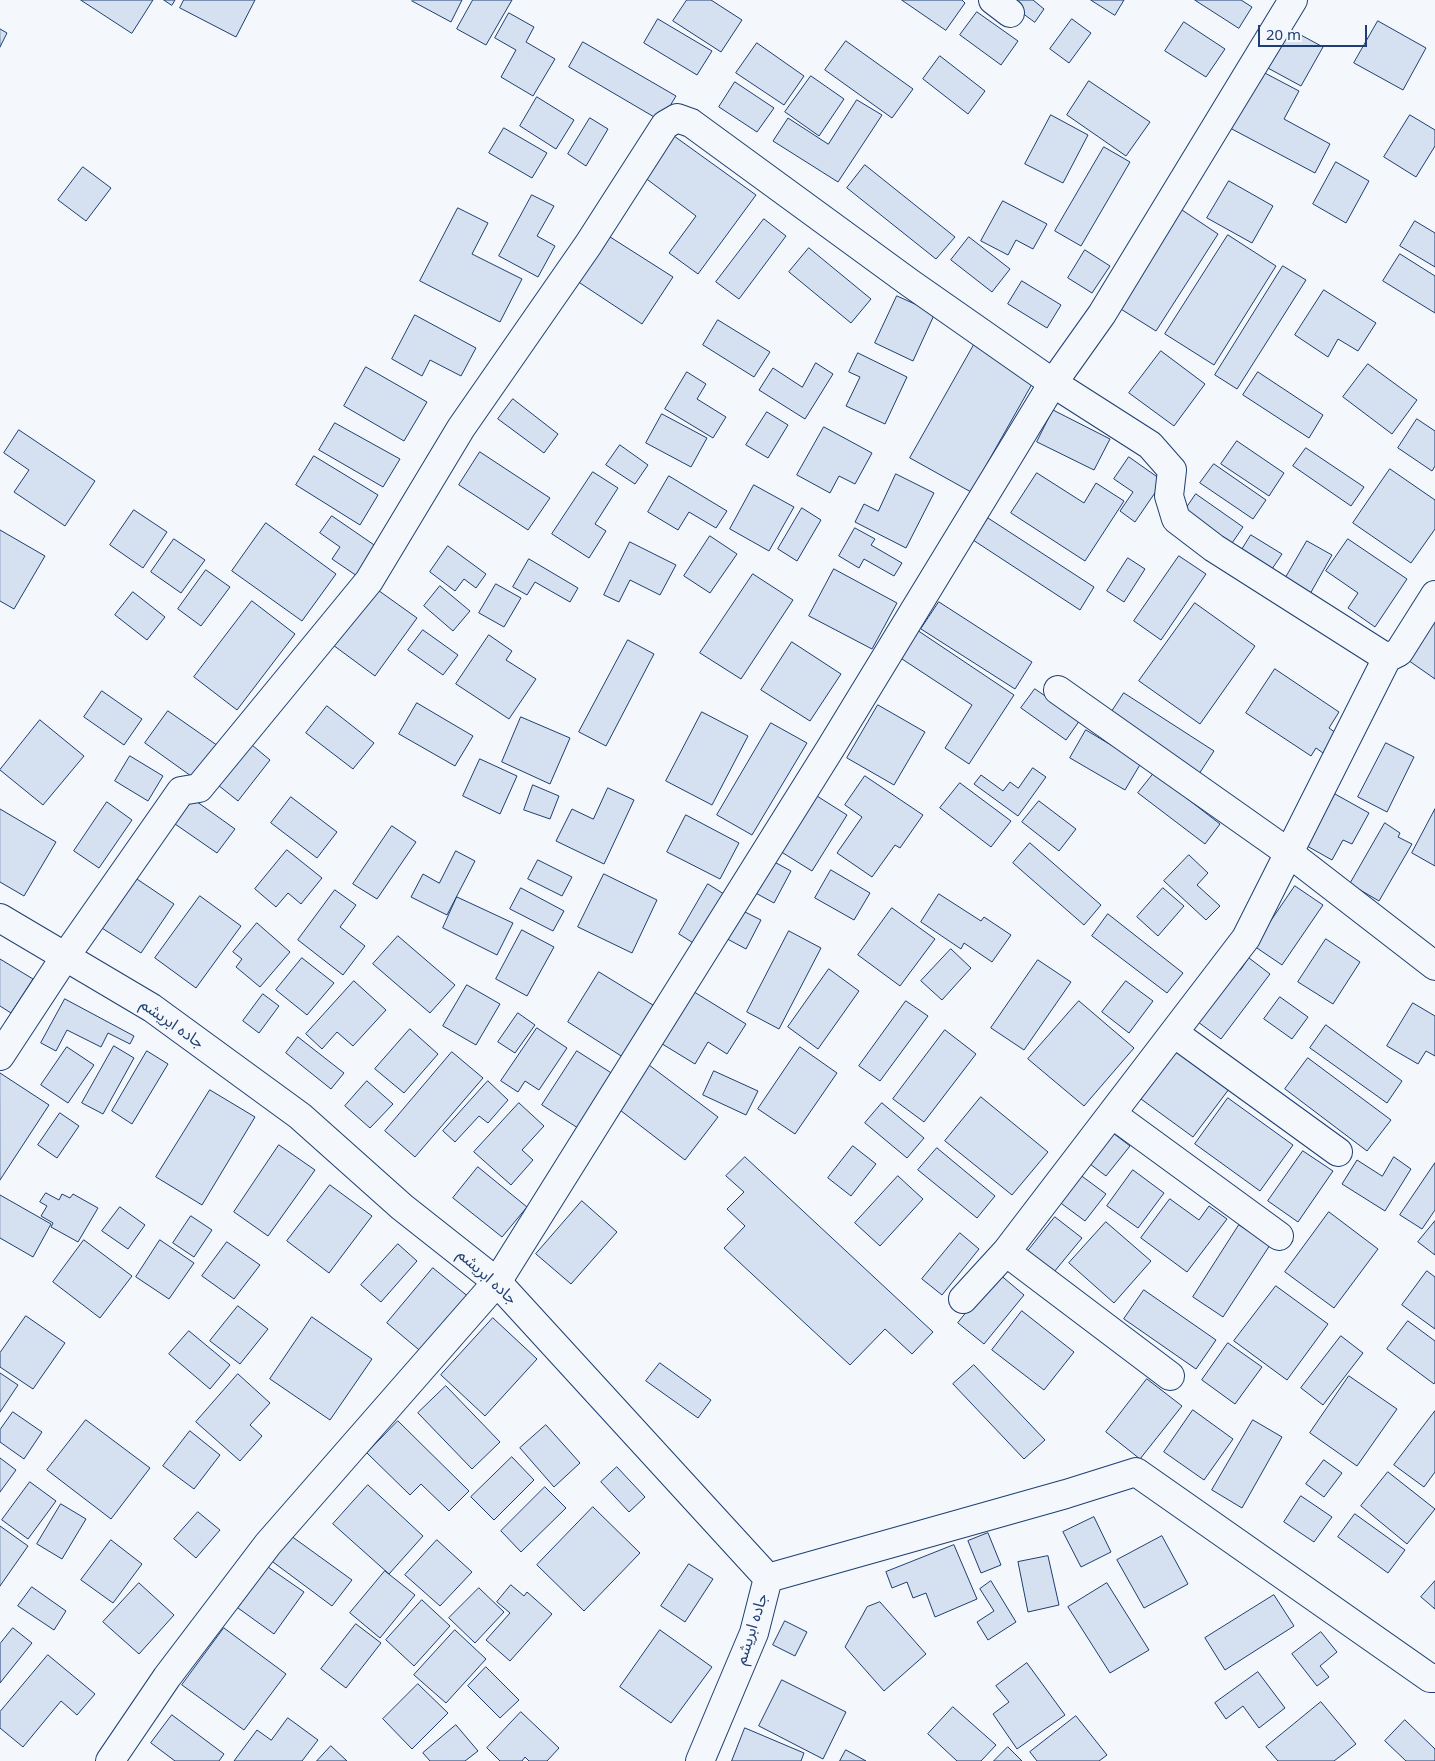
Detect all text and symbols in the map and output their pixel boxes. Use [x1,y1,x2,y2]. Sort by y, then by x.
scale bar [1260,15,1369,47]
text: 20 m [1266,24,1301,44]
street label: جاده ابریشم [136,995,208,1053]
street label: جاده ابریشم [453,1245,521,1309]
street label: جاده ابریشم [731,1591,773,1667]

